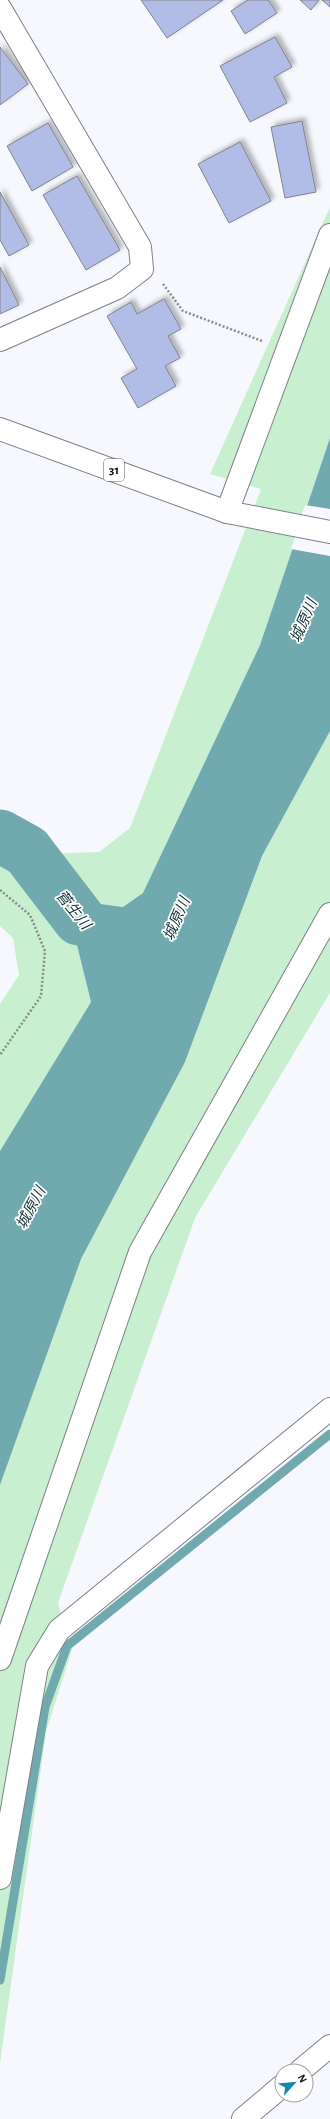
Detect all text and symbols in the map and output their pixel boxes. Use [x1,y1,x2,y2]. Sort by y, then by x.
road number: 31 [104,459,124,481]
water label: 城原川 [287,595,320,645]
water label: 菅生川 [53,887,95,934]
water label: 城原川 [160,893,193,943]
water label: 城原川 [13,1182,49,1231]
north arrow [274,2063,314,2103]
text: N [296,2073,309,2085]

